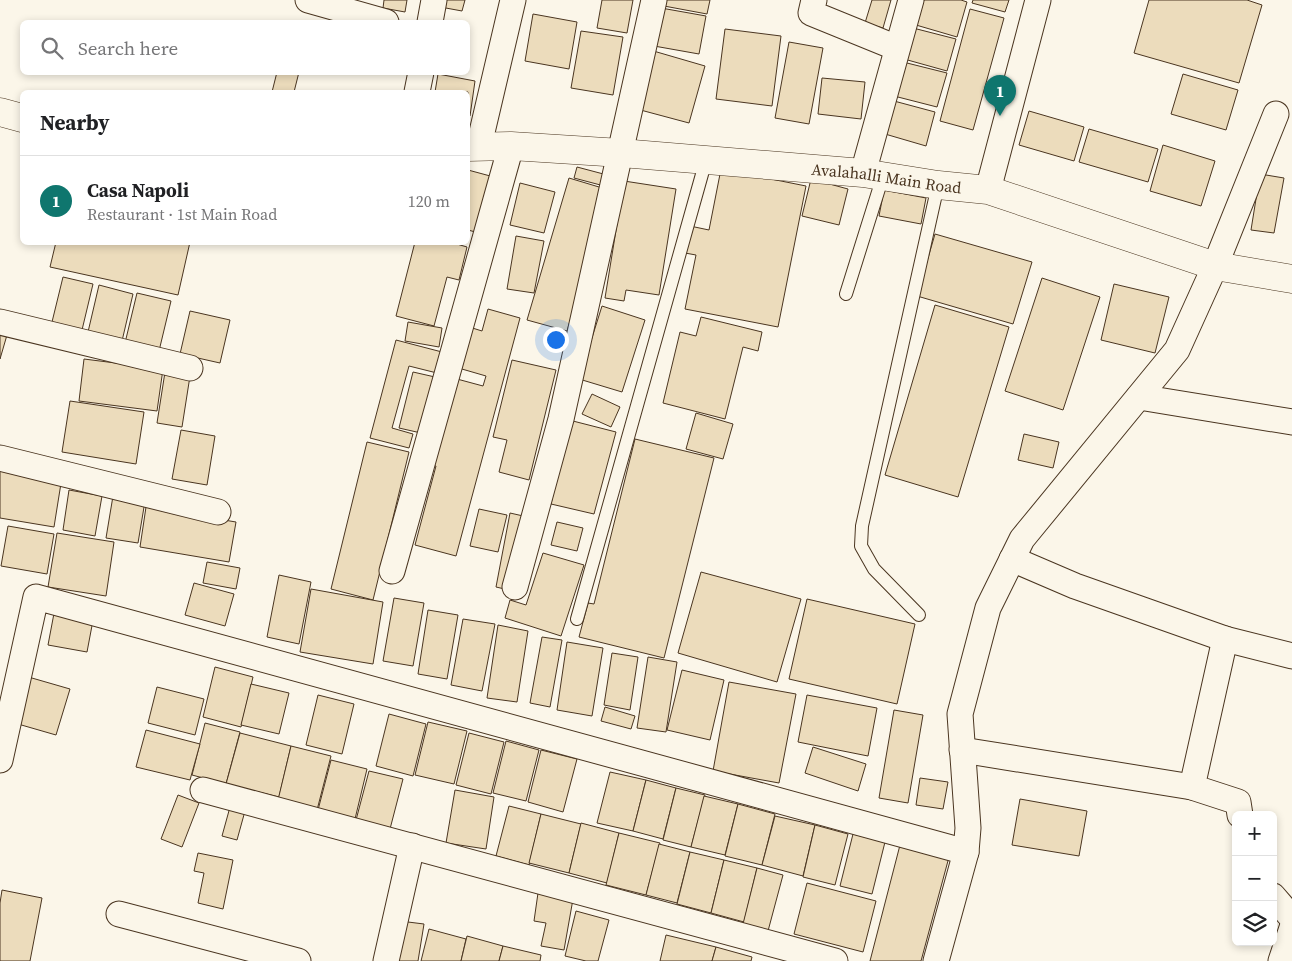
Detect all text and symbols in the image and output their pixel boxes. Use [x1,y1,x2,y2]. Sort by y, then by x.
search box [20,20,470,75]
icon: search [38,34,66,62]
text: Search here [78,35,178,61]
pin: 1 [984,75,1016,116]
text: Nearby [40,108,110,137]
street label: Avalahalli Main Road [811,158,963,198]
text: Casa Napoli [87,177,189,203]
text: 1 [52,190,60,212]
text: 120 m [408,190,450,212]
text: Restaurant · 1st Main Road [87,203,277,225]
your location [543,327,569,353]
map controls [1232,811,1277,946]
button: + [1232,811,1277,856]
button: − [1232,856,1277,901]
button: layers [1232,901,1277,946]

